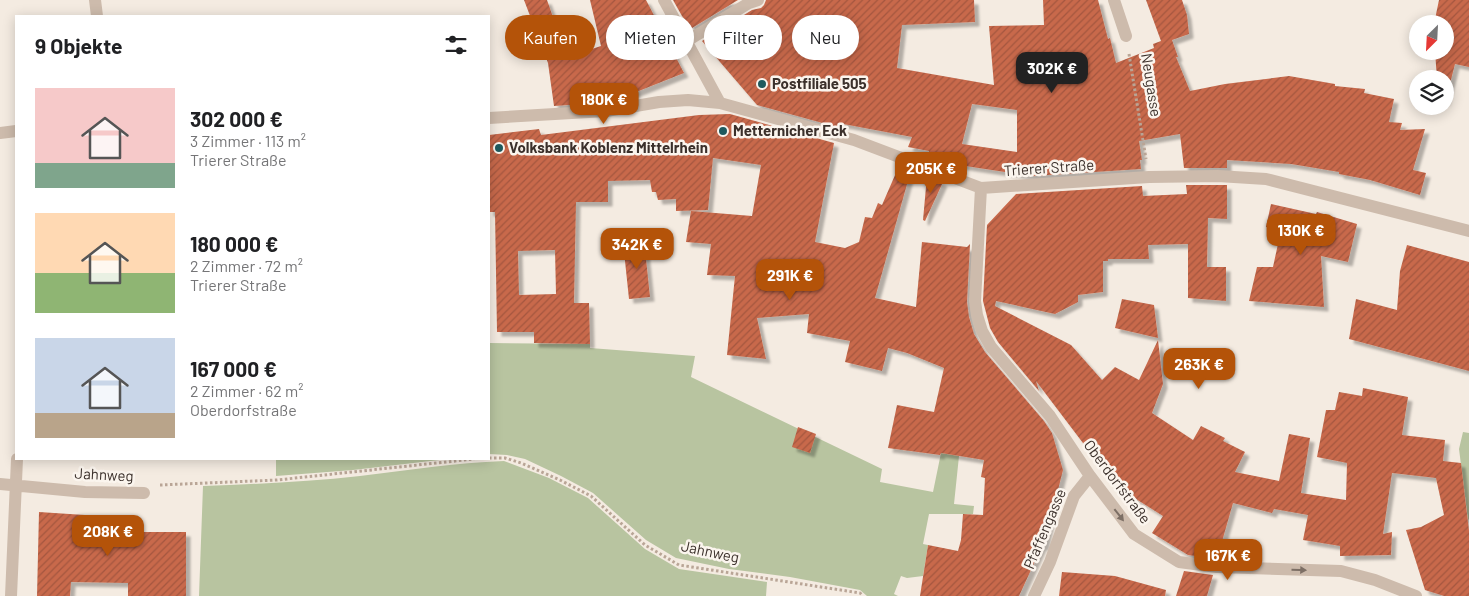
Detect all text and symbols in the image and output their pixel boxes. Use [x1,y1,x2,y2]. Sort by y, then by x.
chip: Kaufen [505,15,596,60]
chip: Mieten [606,15,694,60]
chip: Filter [704,15,782,60]
chip: Neu [792,15,859,60]
north arrow [1409,15,1454,60]
map controls [1409,15,1454,115]
icon: filters [442,31,470,59]
text: 9 Objekte [35,33,123,58]
pin: 302K € [1011,52,1093,94]
street label: Neugasse [1138,52,1166,118]
text: 302K € [1027,58,1077,77]
button: layers [1409,70,1454,115]
place label: Postfiliale 505 [772,74,867,92]
marker: Postfiliale 505 [756,78,768,90]
pin: 180K € [563,82,645,125]
text: 180K € [581,89,627,108]
text: 302 000 € [190,106,283,131]
icon: home [75,108,135,168]
place label: Metternicher Eck [733,121,847,139]
marker: Metternicher Eck [717,125,729,137]
text: 3 Zimmer · 113 m² [190,131,306,150]
place label: Volksbank Koblenz Mittelrhein [509,138,708,156]
marker: Volksbank Koblenz Mittelrhein [493,142,505,154]
text: Trierer Straße [190,150,287,169]
pin: 205K € [890,152,972,194]
street label: Trierer Straße [1003,155,1095,179]
text: 205K € [906,158,956,177]
pin: 130K € [1260,214,1342,256]
text: 130K € [1278,220,1324,239]
pin: 342K € [596,228,678,270]
text: 180 000 € [190,231,278,256]
icon: home [75,233,135,293]
text: 342K € [612,234,662,253]
text: 2 Zimmer · 72 m² [190,256,303,275]
pin: 291K € [749,258,831,301]
text: 291K € [767,265,813,284]
text: Trierer Straße [190,275,287,294]
pin: 263K € [1158,348,1240,390]
text: 263K € [1174,354,1224,373]
text: 167 000 € [190,356,277,381]
icon: home [75,358,135,418]
text: 2 Zimmer · 62 m² [190,381,304,400]
text: Oberdorfstraße [190,400,297,419]
street label: Oberdorfstraße [1081,436,1155,527]
street label: Jahnweg [74,463,134,485]
street label: Pfaffengasse [1019,486,1069,571]
one-way arrow [1114,508,1125,521]
pin: 208K € [67,514,149,557]
text: 208K € [83,521,133,540]
street label: Jahnweg [680,536,741,566]
pin: 167K € [1187,538,1269,581]
text: 167K € [1205,545,1251,564]
one-way arrow [1291,566,1307,574]

